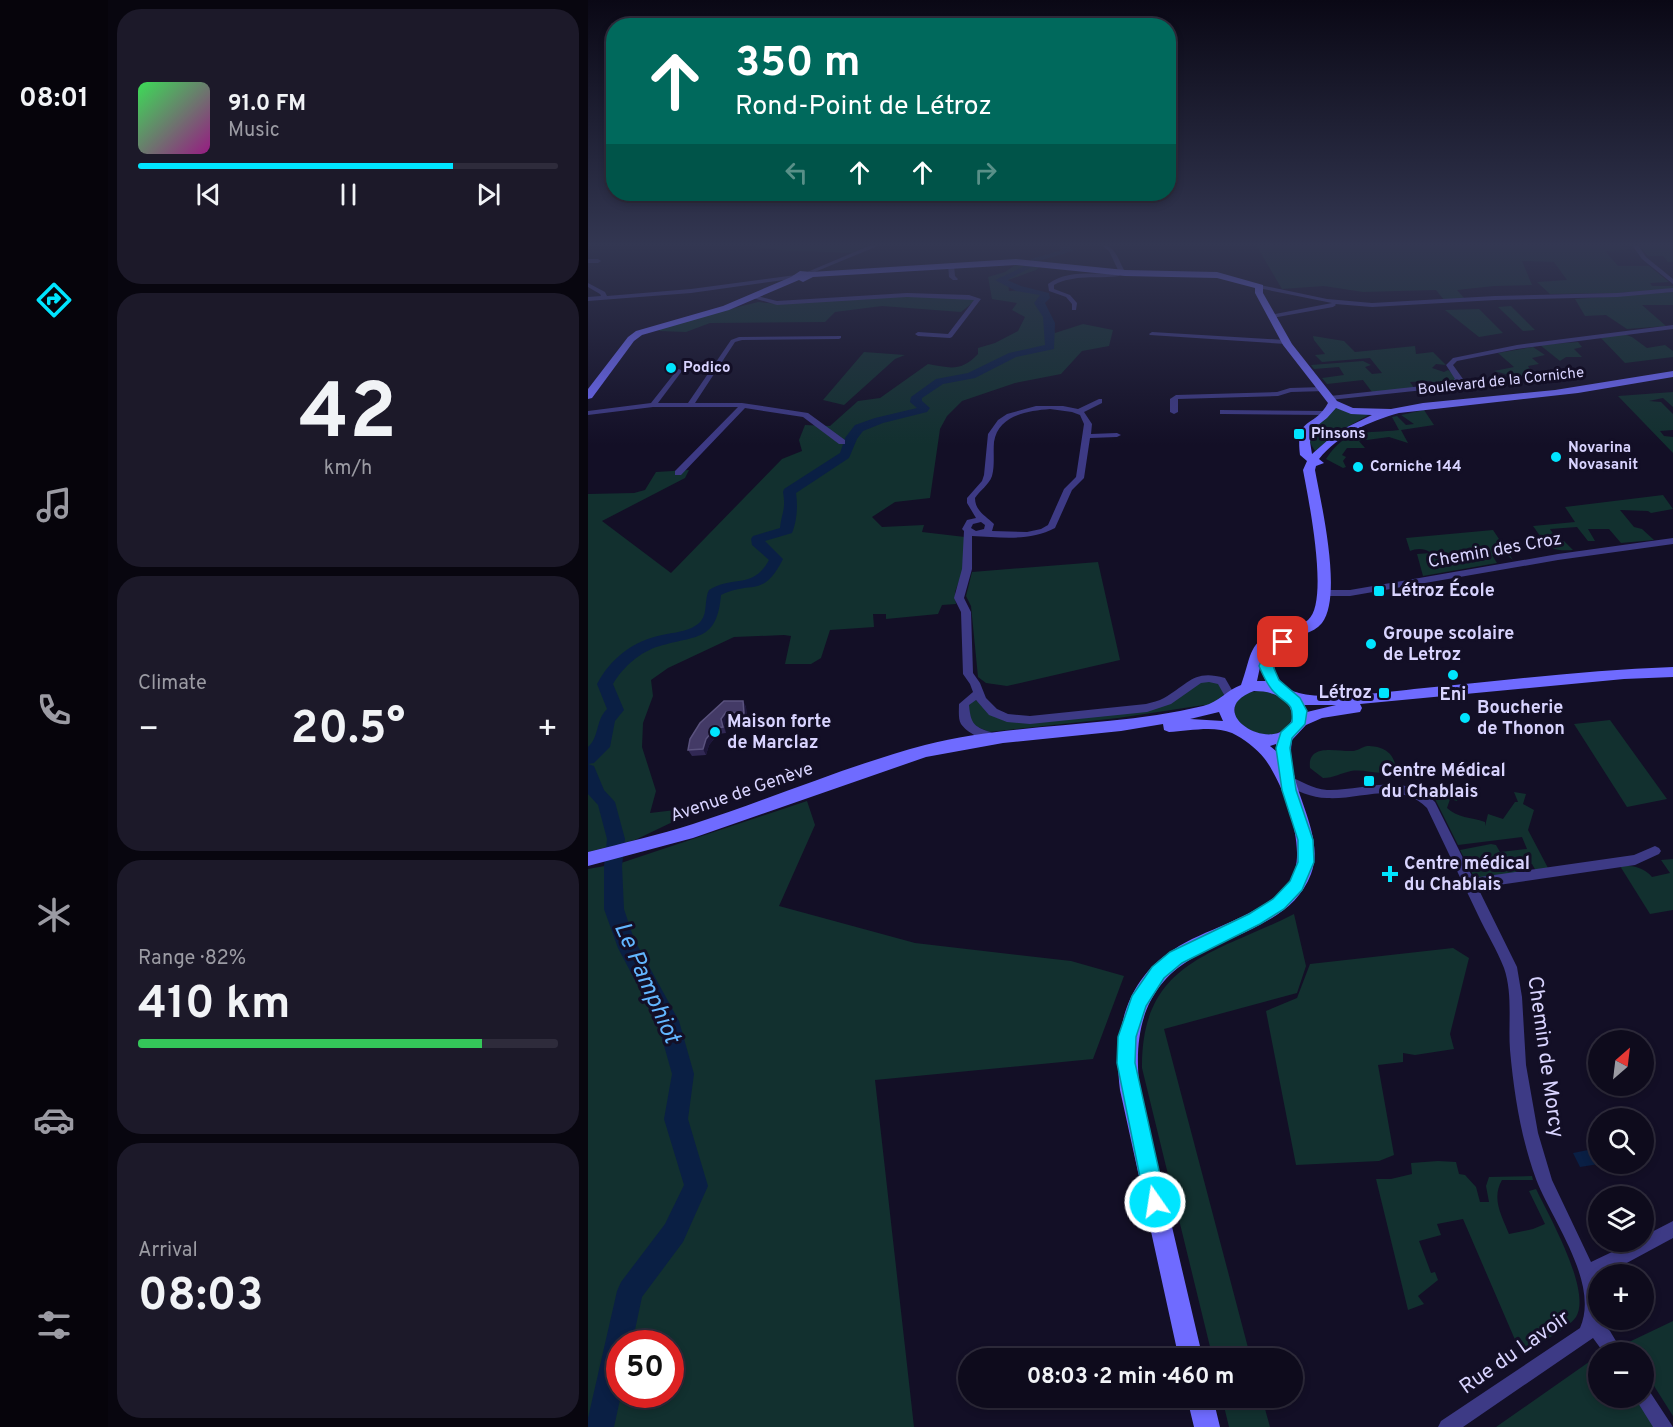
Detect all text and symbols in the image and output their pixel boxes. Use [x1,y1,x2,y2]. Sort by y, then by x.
text: 350 m [735,38,861,91]
icon: ahead [636,42,714,120]
text: 08:01 [19,82,89,116]
text: Rond-Point de Létroz [735,90,992,124]
text: 91.0 FM [228,91,306,118]
text: Music [228,118,280,144]
icon: left [780,156,813,189]
icon: ahead [843,156,876,189]
icon: ahead [906,156,939,189]
icon: right [969,156,1002,189]
icon: previous [192,178,225,211]
icon: pause [332,178,365,211]
icon: next [472,178,505,211]
icon: directions [33,279,75,321]
place label: Podico [683,359,730,378]
marker: Podico [664,361,678,375]
street label: Boulevard de la Corniche [1417,364,1585,400]
text: 42 [299,367,397,466]
place label: Pinsons [1311,425,1366,444]
marker: Pinsons [1292,427,1306,441]
place label: Novarina Novasanit [1568,439,1638,475]
marker: Novarina Novasanit [1549,450,1563,464]
text: km/h [324,456,372,482]
place label: Corniche 144 [1370,458,1462,477]
marker: Corniche 144 [1351,460,1365,474]
icon: music [33,484,75,526]
street label: Chemin des Croz [1426,528,1564,574]
place label: Létroz École [1391,578,1495,603]
marker: Létroz École [1372,584,1386,598]
pin [1257,616,1308,667]
place label: Groupe scolaire de Letroz [1383,623,1514,667]
icon: arrive [1266,625,1299,658]
marker: Groupe scolaire de Letroz [1364,637,1378,651]
marker: Eni [1446,668,1460,682]
text: Climate [138,671,207,697]
place label: Létroz [1319,682,1372,705]
place label: Eni [1440,684,1466,707]
marker: Létroz [1377,686,1391,700]
icon: phone [33,689,75,731]
place label: Boucherie de Thonon [1477,697,1565,741]
text: 20.5° [291,702,405,759]
text: − [138,710,159,752]
text: + [537,710,558,752]
place label: Maison forte de Marclaz [727,711,831,755]
marker: Boucherie de Thonon [1458,711,1472,725]
marker: Maison forte de Marclaz [708,725,722,739]
street label: Avenue de Genève [667,758,817,828]
place label: Centre Médical du Chablais [1381,760,1506,804]
marker: Centre Médical du Chablais [1362,774,1376,788]
place label: Centre médical du Chablais [1404,853,1530,897]
marker: Centre médical du Chablais [1381,865,1399,883]
icon: climate [33,894,75,936]
water label: Le Pamphiot [606,918,687,1050]
text: Range · 82% [138,946,246,972]
street label: Chemin de Morcy [1520,974,1570,1140]
text: 410 km [138,977,290,1034]
north arrow [1588,1030,1654,1096]
map controls [1588,1030,1654,1408]
icon: car [33,1099,75,1141]
button: search [1588,1108,1654,1174]
position arrow [1123,1170,1187,1234]
button: layers [1588,1186,1654,1252]
text: Arrival [138,1238,198,1264]
button: + [1588,1264,1654,1330]
text: 08:03 [138,1269,263,1326]
icon: filters [33,1304,75,1346]
street label: Rue du Lavoir [1455,1305,1575,1401]
speed limit sign: 50 [606,1330,684,1408]
button: − [1588,1342,1654,1408]
text: 08:03 · 2 min · 460 m [1027,1364,1234,1391]

